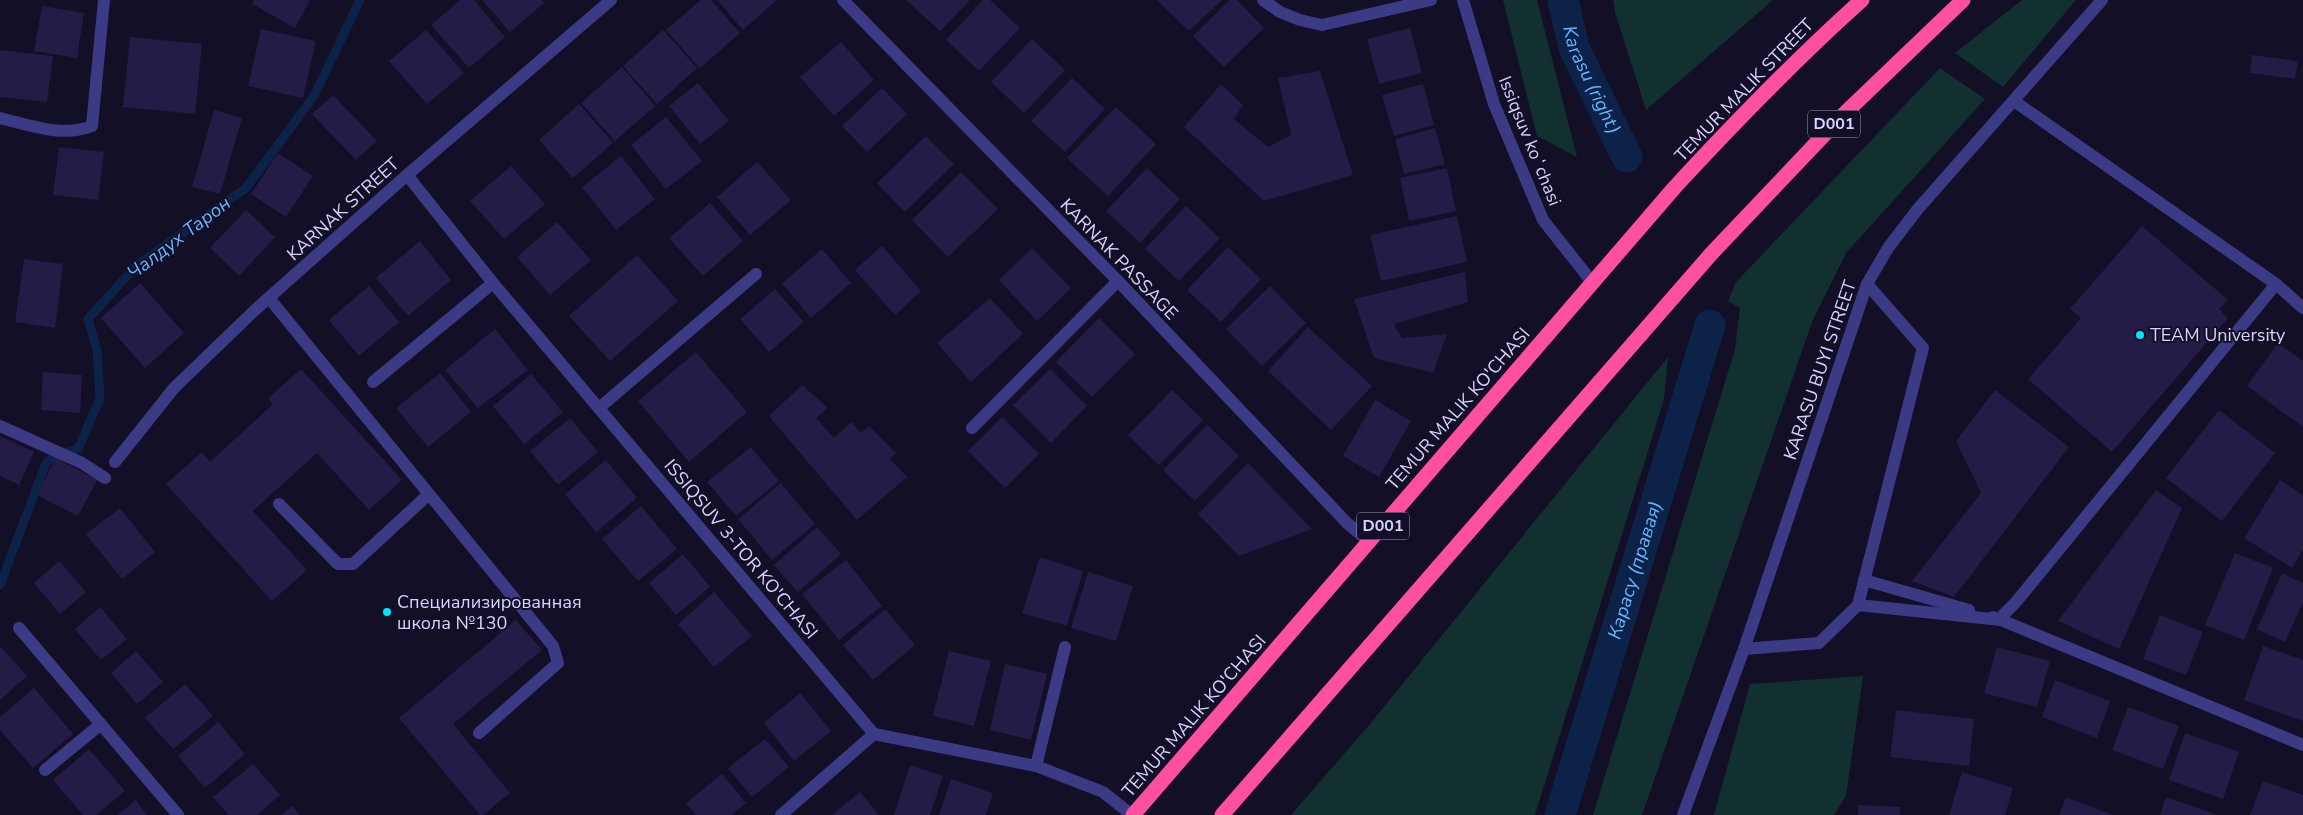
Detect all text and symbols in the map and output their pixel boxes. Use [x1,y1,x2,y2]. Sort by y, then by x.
street label: TEMUR MALIK STREET [1669,13,1819,167]
water label: Karasu (right) [1556,23,1627,138]
street label: Issiqsuv koʻchasi [1493,73,1567,209]
road number: D001 [1808,110,1860,138]
street label: KARNAK STREET [282,152,404,266]
water label: Чалдух Тарон [122,190,236,286]
street label: KARNAK PASSAGE [1055,193,1183,325]
street label: KARASU BUYI STREET [1778,277,1862,463]
street label: TEMUR MALIK KO'CHASI [1381,323,1535,495]
place label: TEAM University [2150,323,2286,347]
marker: TEAM University [2134,329,2146,341]
street label: ISSIQSUV 3-TOR KO'CHASI [659,454,823,644]
water label: Карасу (правая) [1602,498,1668,643]
road number: D001 [1357,512,1409,540]
place label: Специализированная школа №130 [397,590,582,635]
marker: Специализированная школа №130 [381,606,393,618]
street label: TEMUR MALIK KO'CHASI [1117,630,1271,802]

